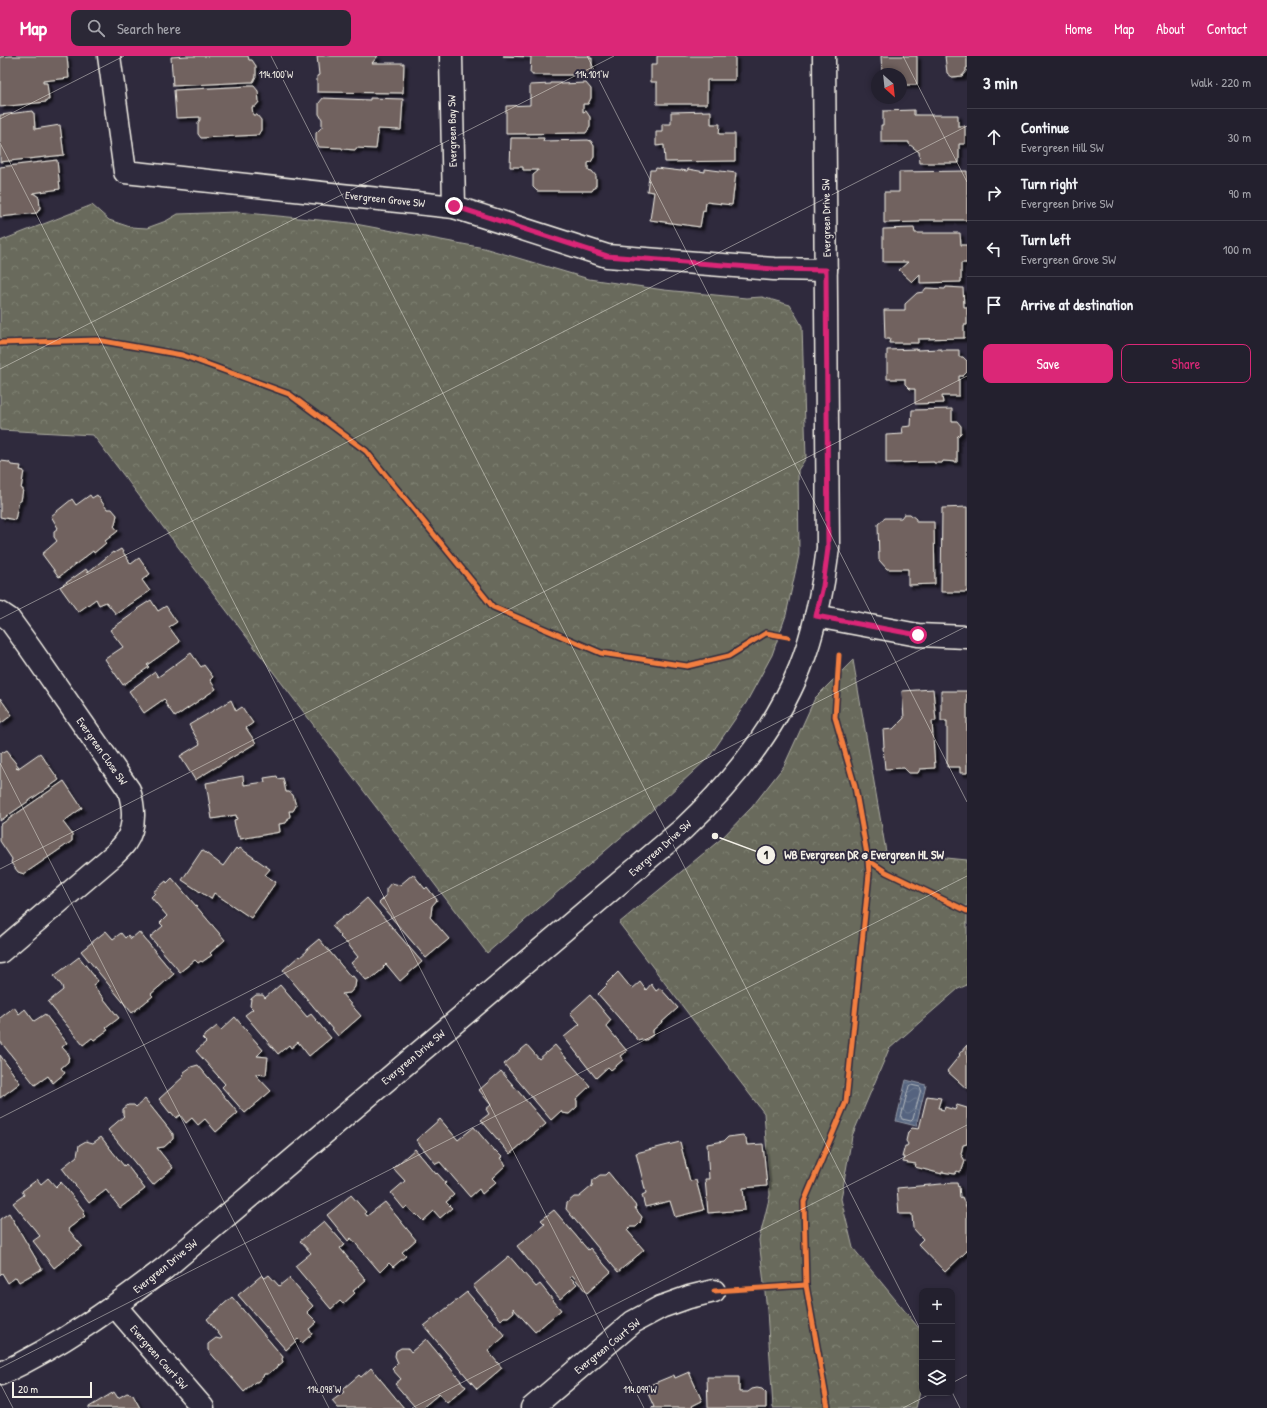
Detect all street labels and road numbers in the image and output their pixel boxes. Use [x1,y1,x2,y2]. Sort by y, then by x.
street label: Evergreen Bay SW [444,95,460,167]
street label: Evergreen Drive SW [818,179,834,257]
street label: Evergreen Grove SW [344,188,426,210]
street label: Evergreen Close SW [73,714,131,788]
street label: Evergreen Drive SW [626,817,694,879]
street label: Evergreen Drive SW [378,1026,448,1088]
street label: Evergreen Drive SW [130,1236,200,1296]
street label: Evergreen Court SW [571,1315,643,1377]
street label: Evergreen Court SW [127,1322,191,1392]

